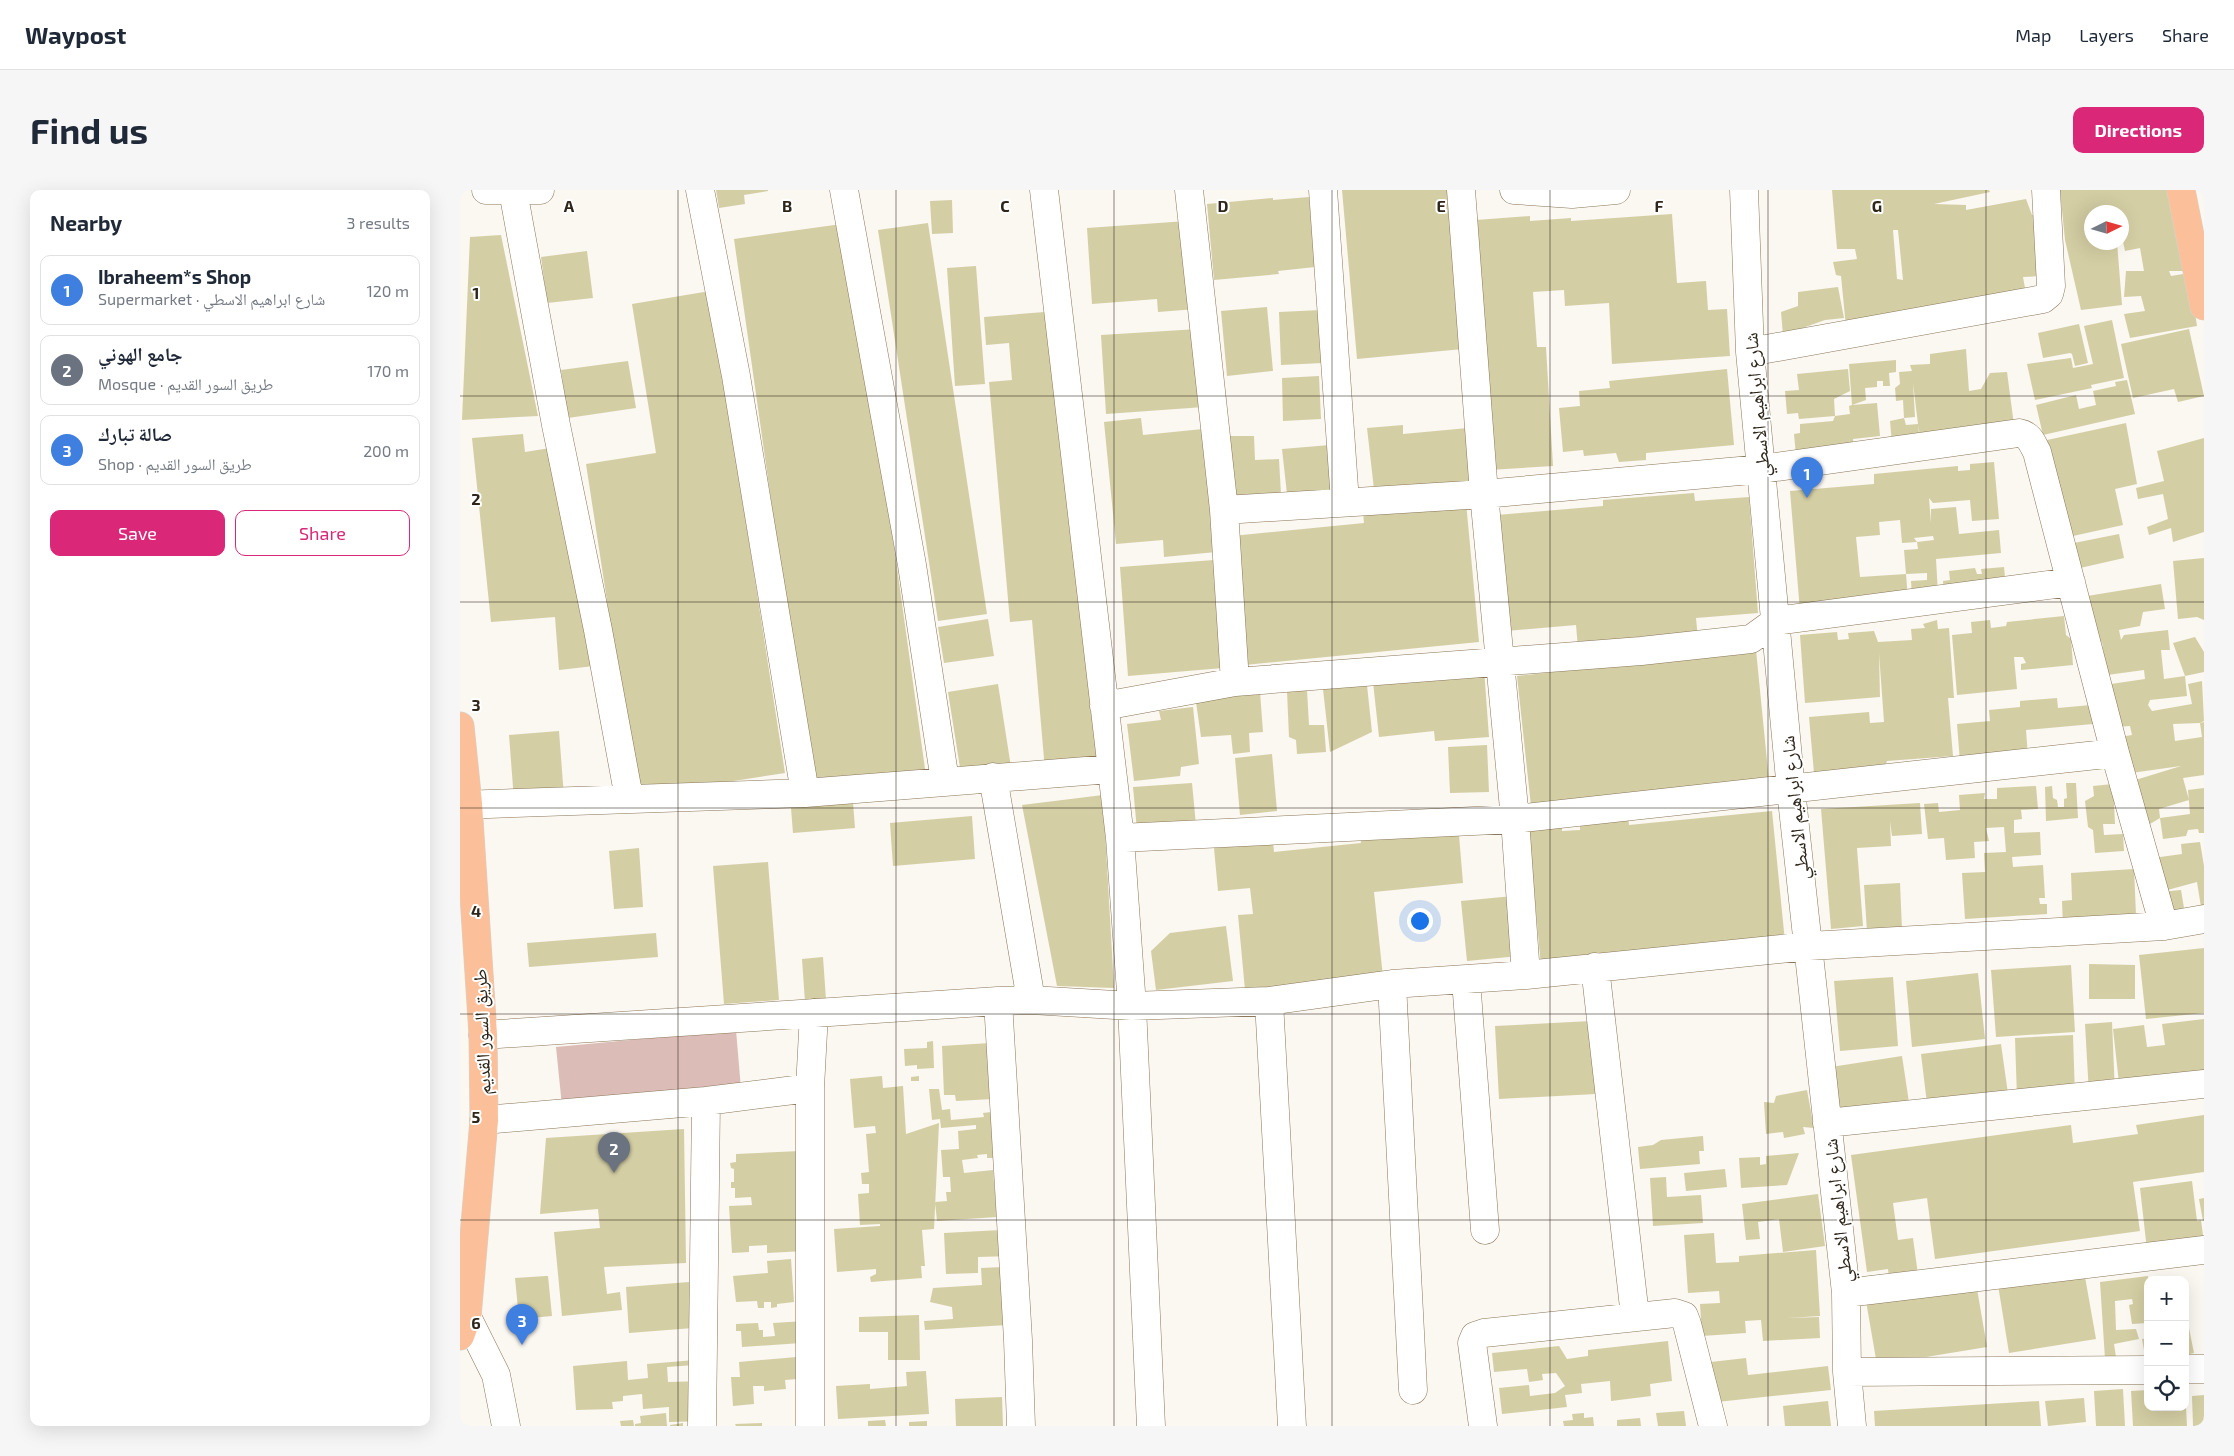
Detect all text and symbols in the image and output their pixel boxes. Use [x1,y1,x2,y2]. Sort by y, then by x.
text: Waypost [25,20,126,49]
text: Map [2015,24,2051,46]
text: Layers [2079,24,2134,46]
text: Share [2162,24,2209,46]
button: Directions [2073,107,2204,153]
text: Find us [30,109,148,151]
text: A [564,196,575,215]
text: B [782,196,792,215]
text: C [1000,196,1010,215]
text: D [1218,196,1229,215]
text: E [1436,196,1446,215]
text: F [1655,196,1664,215]
text: G [1872,196,1882,215]
north arrow [2084,205,2129,250]
text: Nearby [50,210,122,235]
text: 3 results [347,213,410,232]
text: Ibraheem*s Shop [98,265,251,288]
text: 1 [64,281,70,300]
text: 120 m [366,281,409,300]
text: 1 [473,283,479,302]
text: Supermarket · شارع ابراهيم الاسطي [98,289,325,308]
street label: شارع ابراهيم الاسطي [1738,331,1779,478]
text: جامع الهوني [98,342,183,365]
text: 2 [62,361,72,380]
text: 170 m [367,361,409,380]
text: Mosque · طريق السور القديم [98,374,273,393]
text: صالة تبارك [98,422,172,445]
text: 3 [62,441,72,460]
text: 200 m [363,441,409,460]
text: Shop · طريق السور القديم [98,454,252,473]
pin: 1 [1791,457,1823,498]
text: 2 [471,489,481,508]
button: Save [50,510,225,556]
button: Share [235,510,410,556]
text: 3 [471,695,481,714]
street label: شارع ابراهيم الاسطي [1775,734,1818,881]
text: 4 [471,901,481,920]
your location [1407,908,1433,934]
street label: طريق السور القديم [467,968,497,1095]
text: 5 [472,1107,481,1126]
pin: 2 [598,1132,630,1173]
street label: شارع ابراهيم الاسطي [1818,1137,1861,1284]
map controls [2144,1276,2189,1411]
button: + [2144,1276,2189,1321]
pin: 3 [506,1304,538,1345]
text: 6 [471,1313,481,1332]
button: − [2144,1321,2189,1366]
button: locate [2144,1366,2189,1411]

